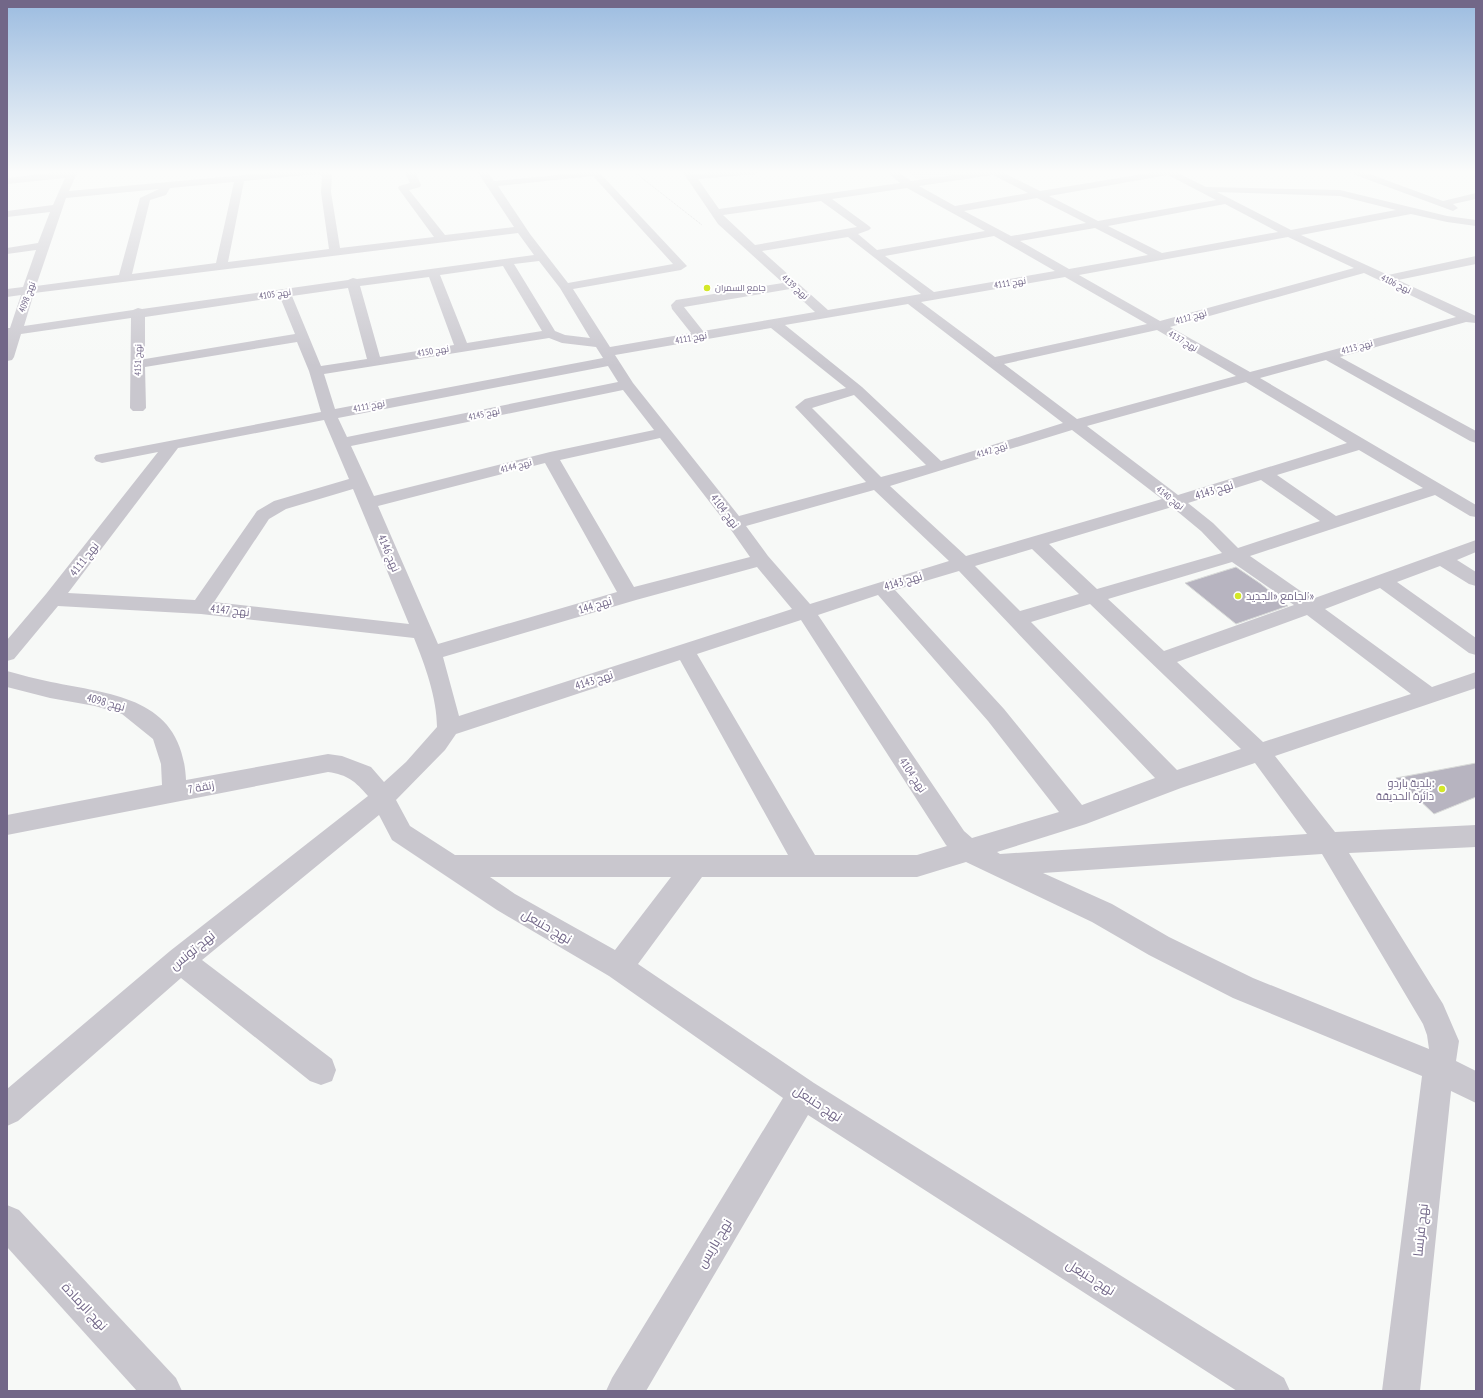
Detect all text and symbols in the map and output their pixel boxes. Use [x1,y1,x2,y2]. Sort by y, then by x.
street label: نهج 4139 [779,272,811,302]
street label: نهج 4106 [1379,272,1413,296]
street label: نهج 4111 [993,275,1027,291]
street label: نهج 4098 [16,280,38,314]
place label: جامع السمران [715,282,766,294]
marker: جامع السمران [702,283,712,293]
street label: نهج 4105 [258,286,292,302]
street label: نهج 4112 [1174,307,1208,327]
street label: نهج 4137 [1166,328,1200,354]
street label: نهج 4111 [674,329,708,347]
street label: نهج 4113 [1340,337,1374,357]
street label: نهج 4150 [416,343,450,359]
street label: نهج 4151 [132,344,144,376]
street label: نهج 4111 [352,397,386,415]
street label: نهج 4145 [467,405,501,423]
street label: نهج 4142 [975,440,1009,460]
street label: نهج 4144 [499,456,533,476]
street label: نهج 4143 [1193,478,1235,503]
street label: نهج 4140 [1154,483,1186,513]
street label: نهج 4104 [707,491,742,532]
street label: نهج 4146 [374,532,403,574]
street label: نهج 4111 [66,539,102,579]
street label: نهج 4143 [882,569,924,594]
place label: الجامع «الجديد» [1246,589,1314,604]
marker: الجامع «الجديد» [1233,591,1243,601]
street label: نهج 144 [577,593,614,618]
street label: نهج 4147 [210,601,250,620]
street label: نهج 4143 [573,667,615,694]
street label: نهج 4098 [85,690,127,715]
street label: نهج 4104 [895,755,930,796]
place label: بلدية باردو: دائرة الحديقة [1376,776,1434,803]
street label: زنقة 7 [187,778,215,796]
marker: بلدية باردو: دائرة الحديقة [1437,784,1447,794]
street label: نهج حنبعل [519,905,575,948]
street label: نهج تونس [166,927,219,974]
street label: نهج حنبعل [790,1081,845,1126]
street label: نهج فرنسا [1409,1203,1432,1257]
street label: نهج باريس [693,1216,736,1271]
street label: نهج حنبعل [1063,1256,1119,1299]
street label: نهج الرمادة [58,1279,111,1334]

